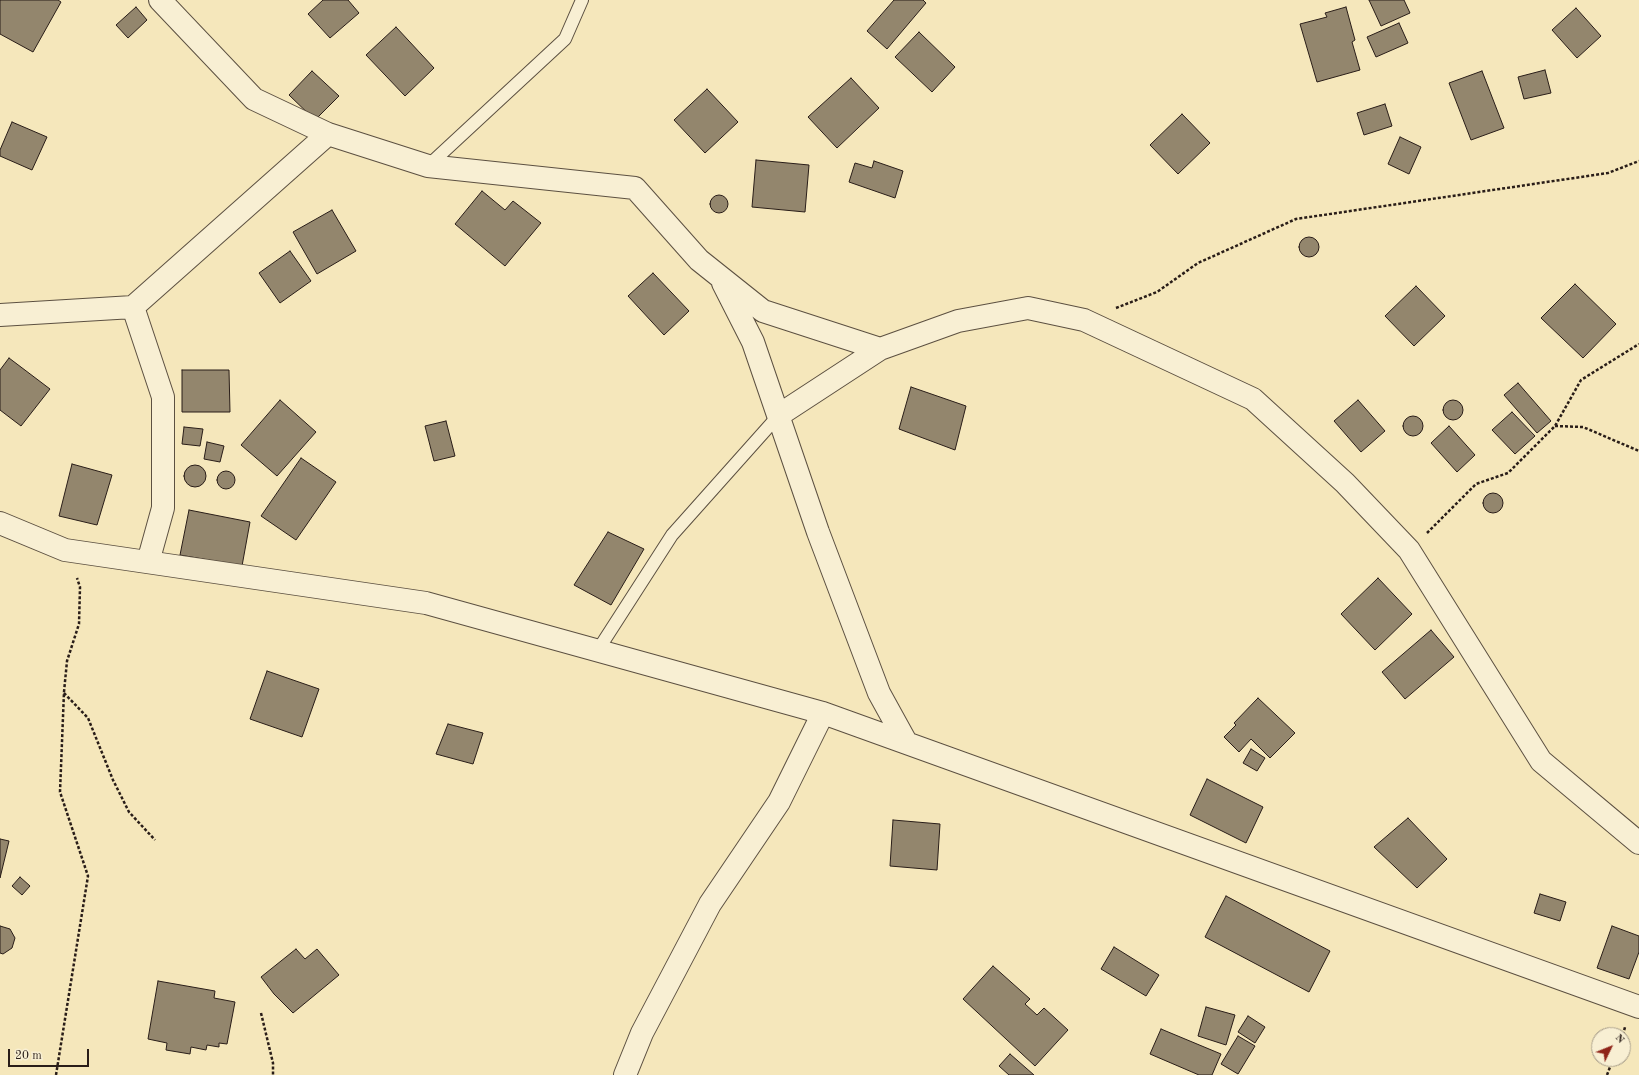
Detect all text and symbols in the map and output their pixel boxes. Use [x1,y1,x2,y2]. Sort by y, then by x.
north arrow [1591,1027,1631,1067]
text: N [1613,1032,1626,1046]
scale bar [10,1041,91,1067]
text: 20 m [15,1050,42,1062]

